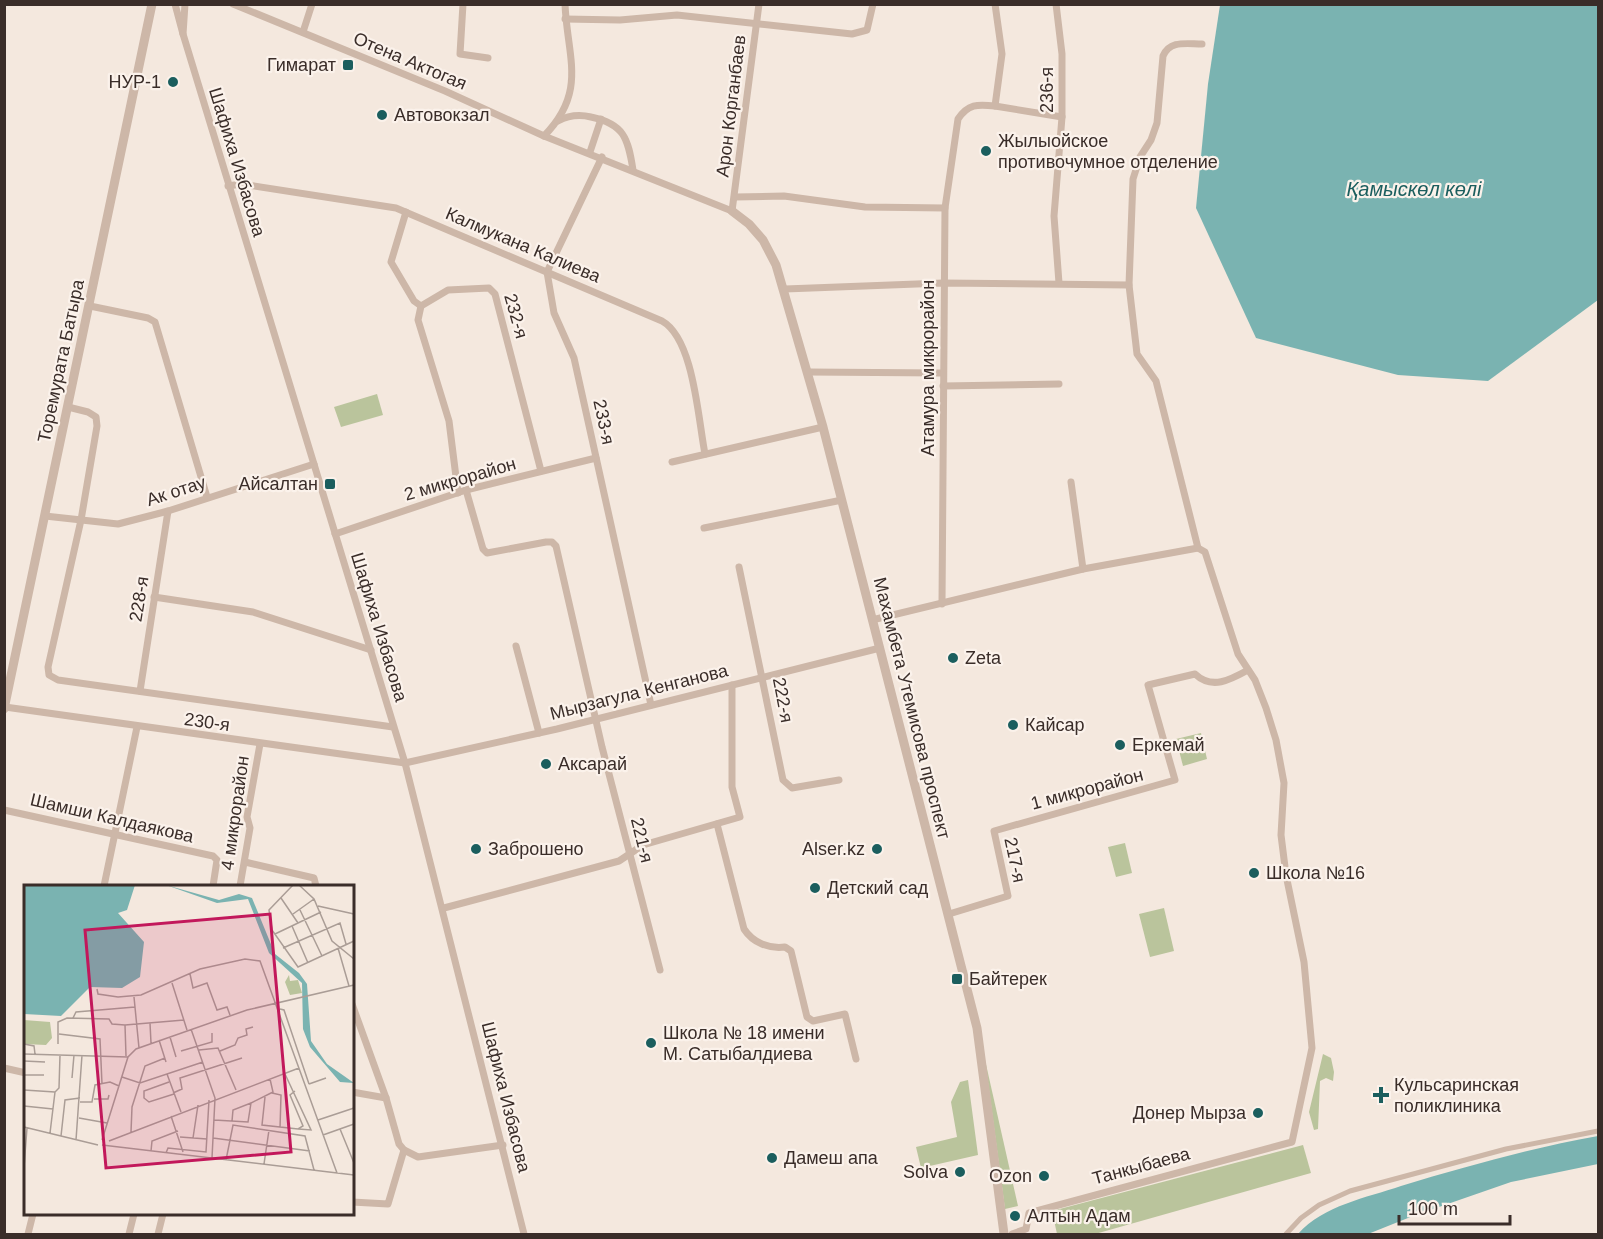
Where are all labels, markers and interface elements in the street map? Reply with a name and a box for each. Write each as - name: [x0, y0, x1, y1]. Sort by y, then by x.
- street label: Отена Актогая: [350, 28, 470, 94]
- street label: Арон Корганбаев: [712, 34, 750, 178]
- place label: Гимарат: [267, 55, 336, 75]
- marker: Гимарат: [341, 58, 355, 72]
- street label: 236-я: [1037, 67, 1057, 113]
- place label: НУР-1: [109, 72, 161, 92]
- marker: НУР-1: [166, 75, 180, 89]
- street label: Шафиха Избасова: [205, 85, 269, 240]
- place label: Автовокзал: [394, 105, 489, 125]
- marker: Автовокзал: [375, 108, 389, 122]
- place label: Жылыойское противочумное отделение: [998, 131, 1218, 172]
- marker: Жылыойское противочумное отделение: [979, 144, 993, 158]
- water label: Қамыскөл көлі: [1346, 178, 1482, 200]
- street label: Калмукана Калиева: [443, 203, 604, 287]
- street label: Торемурата Батыра: [34, 277, 88, 444]
- street label: Атамура микрорайон: [918, 280, 938, 456]
- street label: 232-я: [500, 291, 532, 341]
- street label: 233-я: [589, 398, 619, 446]
- street label: 2 микрорайон: [402, 453, 518, 505]
- street label: Ак отау: [144, 472, 208, 510]
- place label: Айсалтан: [238, 474, 318, 494]
- marker: Айсалтан: [323, 477, 337, 491]
- street label: Шафиха Избасова: [347, 550, 411, 705]
- street label: 228-я: [126, 575, 152, 623]
- street label: Махамбета Утемисова проспект: [870, 575, 954, 841]
- place label: Zeta: [965, 648, 1002, 668]
- marker: Zeta: [946, 651, 960, 665]
- street label: Мырзагула Кенганова: [548, 660, 731, 724]
- street label: 222-я: [769, 676, 797, 724]
- street label: 230-я: [183, 709, 231, 735]
- place label: Кайсар: [1025, 715, 1085, 735]
- marker: Кайсар: [1006, 718, 1020, 732]
- place label: Еркемай: [1132, 735, 1205, 755]
- marker: Еркемай: [1113, 738, 1127, 752]
- street label: 4 микрорайон: [217, 754, 253, 872]
- place label: Аксарай: [558, 754, 627, 774]
- marker: Аксарай: [539, 757, 553, 771]
- street label: 1 микрорайон: [1029, 764, 1145, 814]
- street label: Шамши Калдаякова: [28, 789, 197, 847]
- street label: 221-я: [627, 815, 657, 865]
- street label: 217-я: [1000, 836, 1030, 884]
- place label: Заброшено: [488, 839, 584, 859]
- place label: Alser.kz: [802, 839, 865, 859]
- marker: Заброшено: [469, 842, 483, 856]
- marker: Alser.kz: [870, 842, 884, 856]
- place label: Школа №16: [1266, 863, 1365, 883]
- marker: Школа №16: [1247, 866, 1261, 880]
- place label: Детский сад: [827, 878, 929, 898]
- marker: Детский сад: [808, 881, 822, 895]
- inset map: [24, 885, 354, 1215]
- place label: Байтерек: [969, 969, 1047, 989]
- marker: Байтерек: [950, 972, 964, 986]
- street label: Шафиха Избасова: [478, 1020, 535, 1175]
- place label: Школа № 18 имени М. Сатыбалдиева: [663, 1023, 824, 1064]
- marker: Школа № 18 имени М. Сатыбалдиева: [644, 1036, 658, 1050]
- place label: Кульсаринская поликлиника: [1394, 1075, 1519, 1116]
- marker: Кульсаринская поликлиника: [1372, 1086, 1390, 1104]
- place label: Донер Мырза: [1133, 1103, 1247, 1123]
- marker: Донер Мырза: [1251, 1106, 1265, 1120]
- street label: Танкыбаева: [1090, 1143, 1193, 1189]
- place label: Дамеш апа: [784, 1148, 879, 1168]
- marker: Дамеш апа: [765, 1151, 779, 1165]
- place label: Solva: [903, 1162, 949, 1182]
- marker: Solva: [953, 1165, 967, 1179]
- place label: Ozon: [989, 1166, 1032, 1186]
- marker: Ozon: [1037, 1169, 1051, 1183]
- scale bar: [1399, 1188, 1510, 1226]
- text: 100 m: [1408, 1199, 1458, 1219]
- place label: Алтын Адам: [1027, 1206, 1131, 1226]
- marker: Алтын Адам: [1008, 1209, 1022, 1223]

